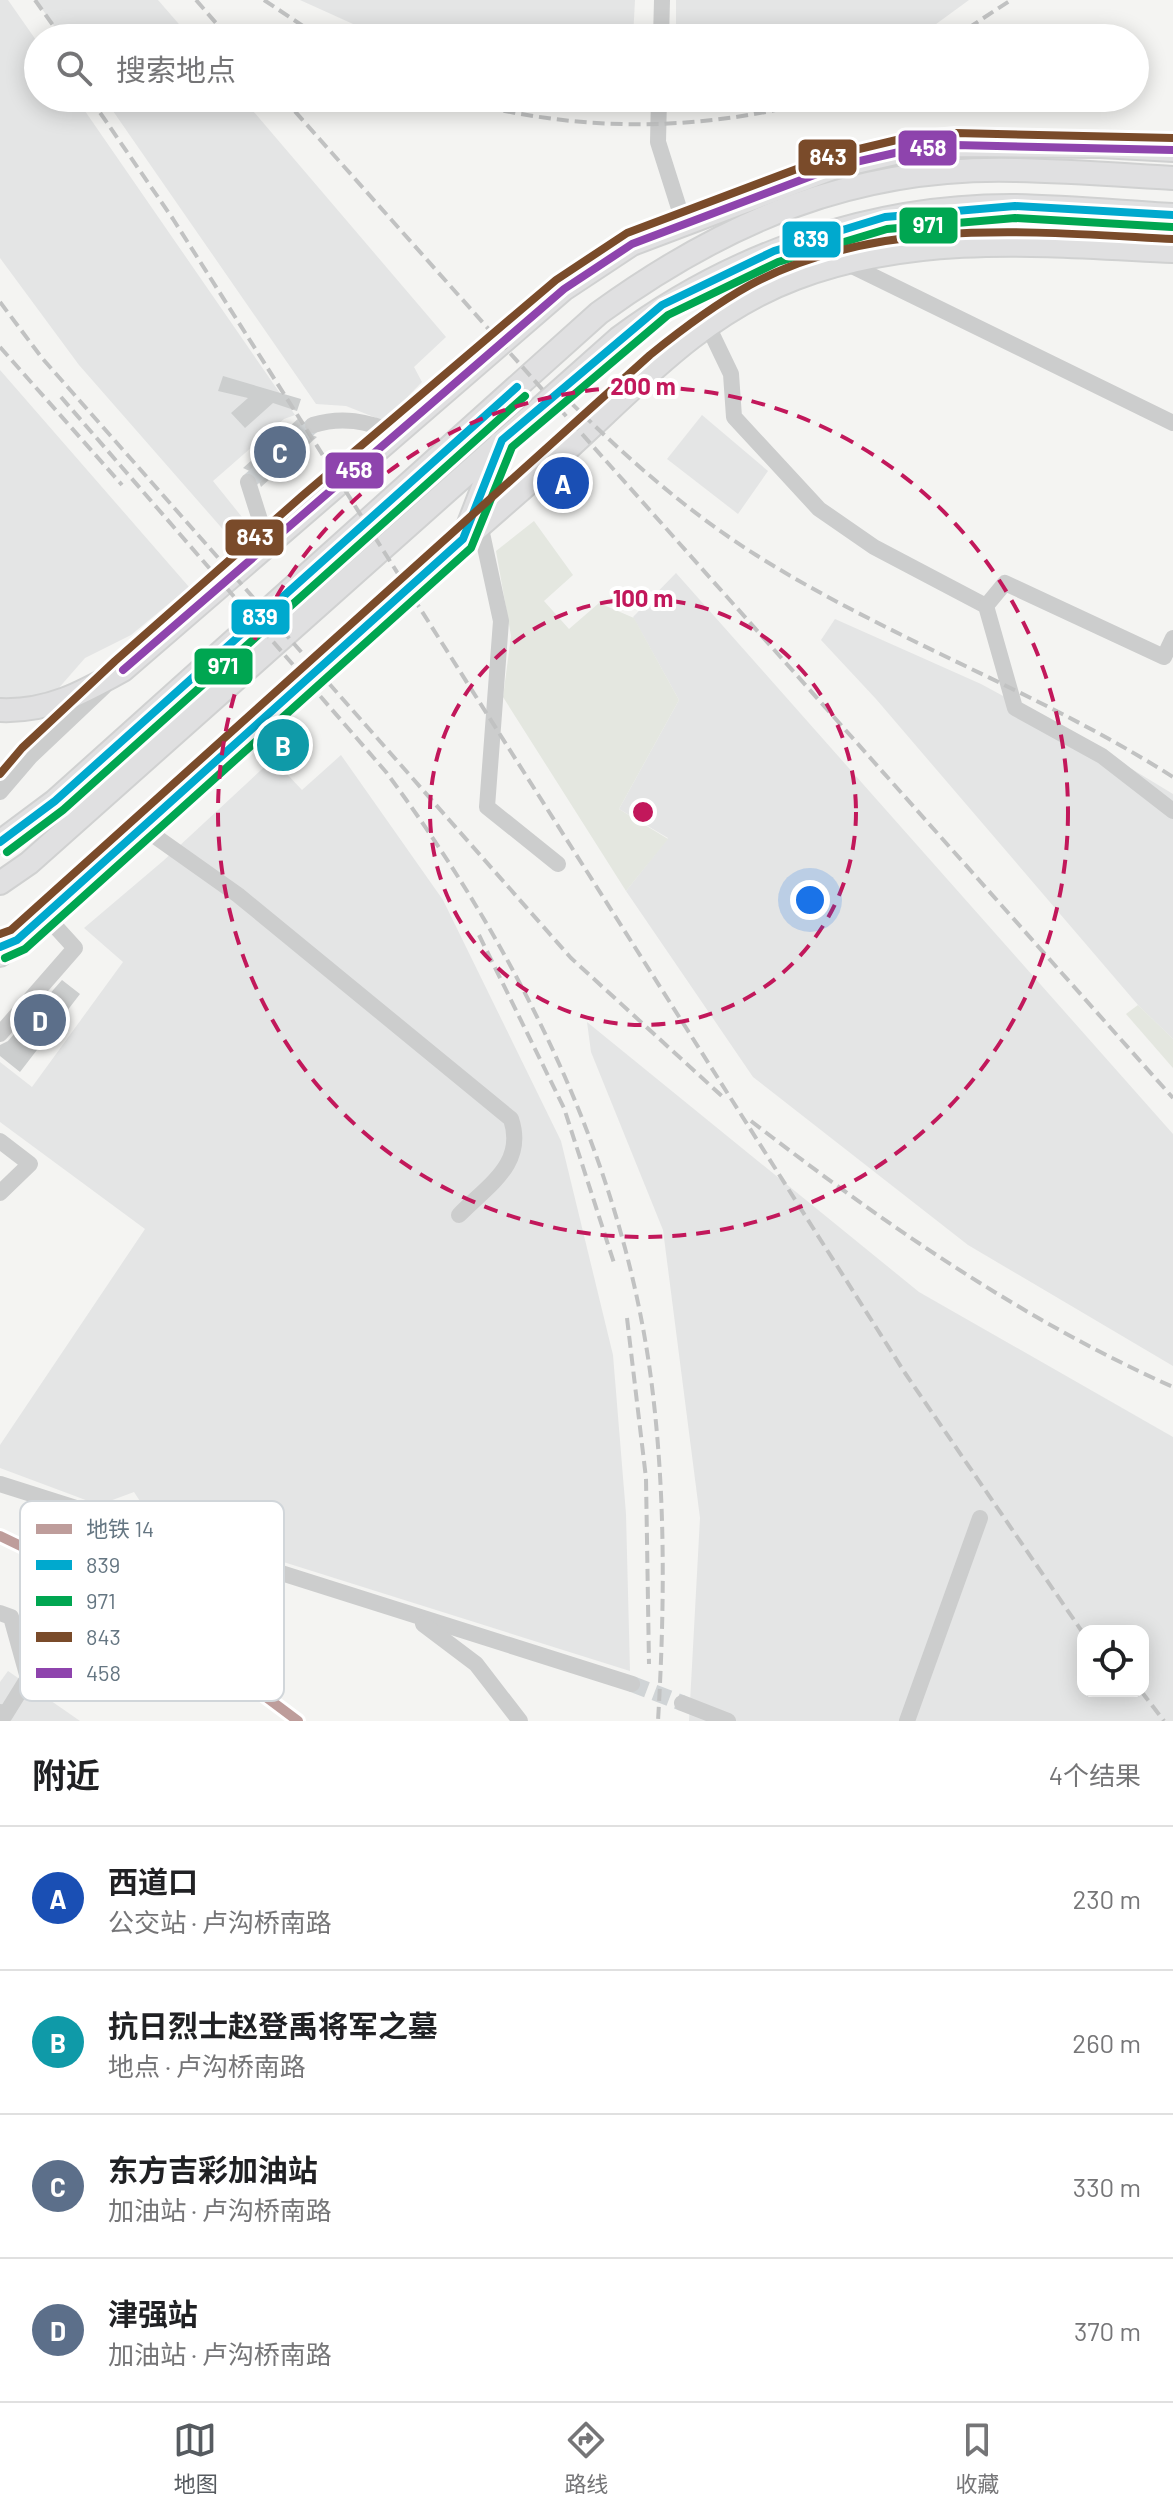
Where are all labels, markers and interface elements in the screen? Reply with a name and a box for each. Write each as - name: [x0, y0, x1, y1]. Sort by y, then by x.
- search box: [24, 24, 1149, 112]
- icon: search: [52, 46, 96, 90]
- text: 搜索地点: [116, 51, 236, 87]
- line badge: 458: [897, 129, 958, 167]
- text: 458: [909, 134, 947, 160]
- line badge: 843: [797, 138, 858, 177]
- text: 843: [809, 143, 847, 169]
- line badge: 971: [898, 206, 959, 245]
- text: 971: [913, 211, 943, 237]
- line badge: 839: [781, 220, 842, 259]
- text: 839: [793, 225, 829, 251]
- text: 200 m: [610, 371, 676, 400]
- pin: C: [254, 422, 306, 482]
- line badge: 458: [324, 451, 385, 490]
- pin: A: [537, 453, 589, 513]
- text: 458: [335, 456, 373, 482]
- line badge: 843: [224, 518, 285, 557]
- text: 843: [236, 523, 274, 549]
- text: 100 m: [613, 583, 673, 612]
- line badge: 839: [230, 598, 291, 636]
- text: 839: [242, 603, 278, 629]
- line badge: 971: [193, 647, 254, 686]
- text: 971: [208, 652, 238, 678]
- pin: B: [257, 715, 309, 775]
- centre of rings: [629, 798, 657, 826]
- your location: [790, 880, 830, 920]
- pin: D: [14, 990, 66, 1050]
- legend: [20, 1501, 284, 1701]
- text: 地铁 14: [86, 1515, 154, 1541]
- text: 839: [86, 1551, 120, 1577]
- text: 971: [86, 1587, 116, 1613]
- text: 843: [86, 1623, 121, 1649]
- map controls: [1077, 1625, 1149, 1697]
- button: locate: [1077, 1625, 1149, 1697]
- text: 458: [86, 1659, 121, 1685]
- text: 附近: [32, 1754, 100, 1795]
- text: 4个结果: [1049, 1759, 1141, 1790]
- text: 西道口: [108, 1863, 198, 1899]
- text: A: [49, 1883, 67, 1914]
- text: 230 m: [1072, 1883, 1141, 1914]
- text: 公交站 · 卢沟桥南路: [108, 1906, 332, 1937]
- text: 抗日烈士赵登禹将军之墓: [108, 2007, 438, 2043]
- text: B: [50, 2027, 66, 2058]
- text: 260 m: [1072, 2027, 1141, 2058]
- text: 地点 · 卢沟桥南路: [108, 2050, 306, 2081]
- text: 东方吉彩加油站: [108, 2151, 318, 2187]
- text: C: [50, 2171, 66, 2202]
- text: 330 m: [1073, 2171, 1141, 2202]
- text: 加油站 · 卢沟桥南路: [108, 2194, 332, 2225]
- text: 津强站: [108, 2295, 198, 2331]
- text: D: [50, 2315, 66, 2346]
- text: 370 m: [1074, 2315, 1141, 2346]
- text: 加油站 · 卢沟桥南路: [108, 2338, 332, 2369]
- tab: 地图: [173, 2418, 218, 2498]
- tab: 路线: [564, 2418, 609, 2498]
- tab: 收藏: [955, 2418, 1000, 2498]

